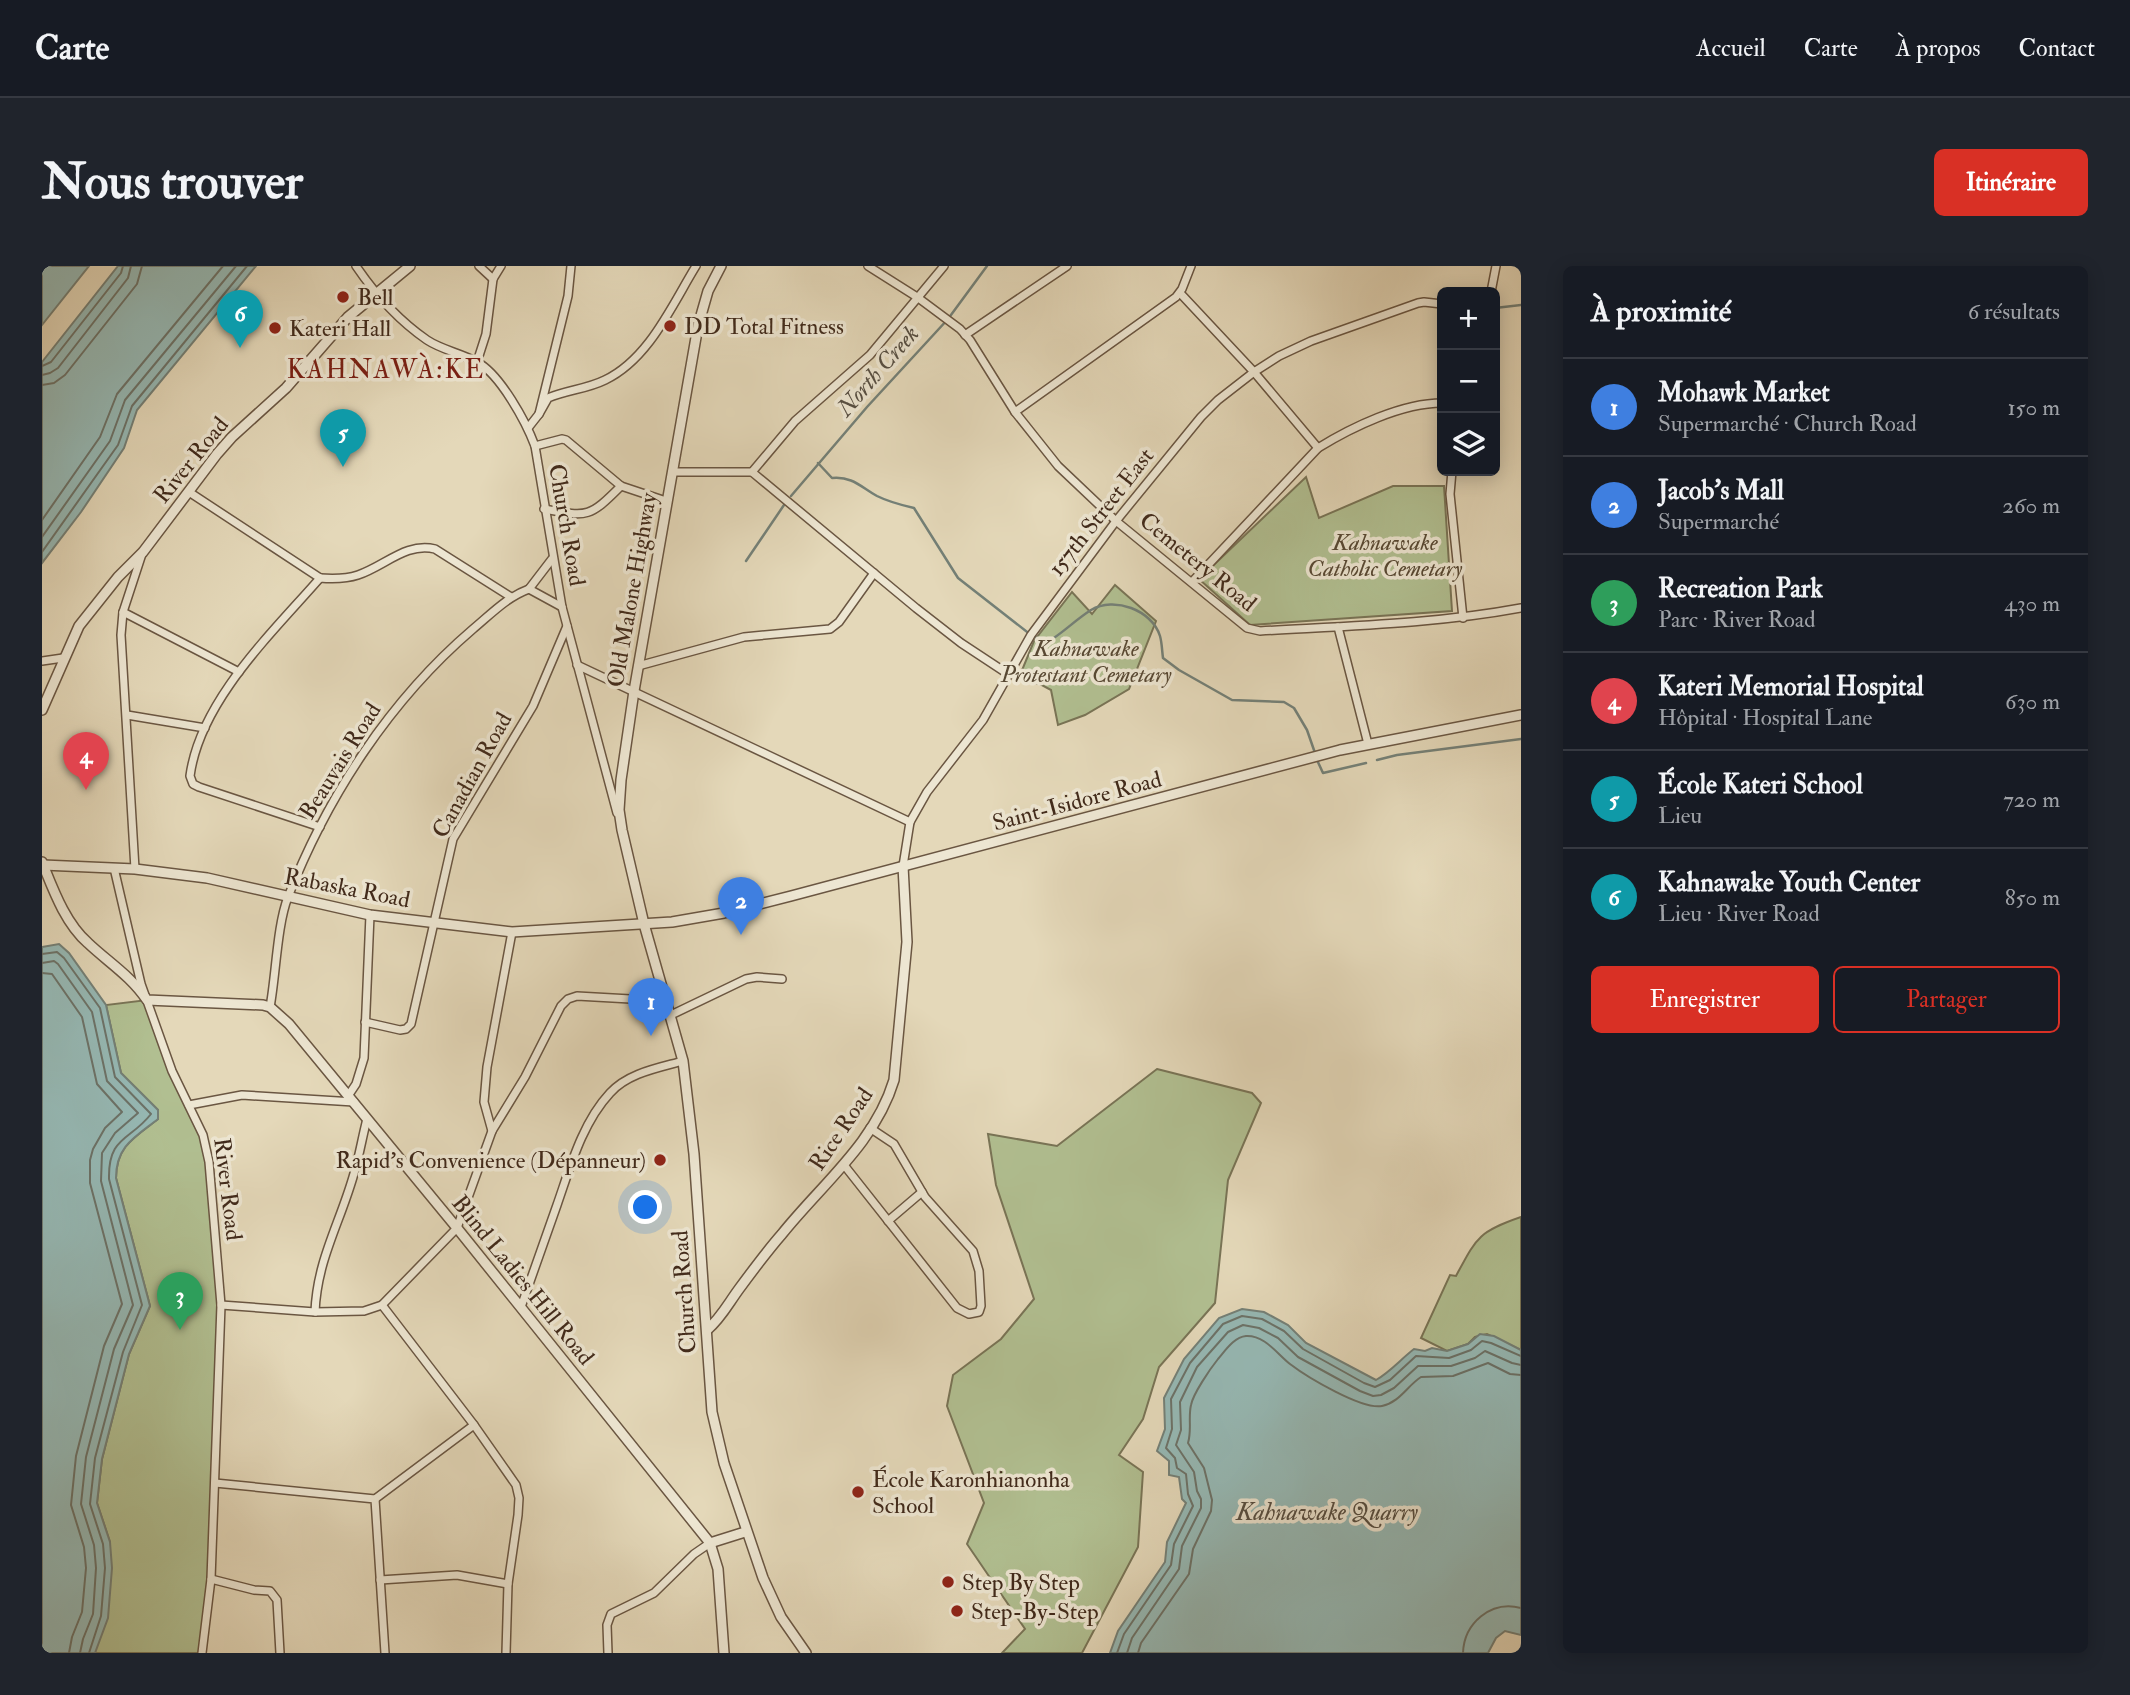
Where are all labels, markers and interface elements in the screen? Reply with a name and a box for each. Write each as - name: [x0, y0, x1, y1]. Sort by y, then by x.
- text: Carte: [35, 28, 109, 69]
- text: Accueil: [1696, 33, 1766, 64]
- text: Carte: [1804, 33, 1858, 64]
- text: À propos: [1896, 33, 1981, 64]
- text: Contact: [2019, 33, 2095, 64]
- button: Itinéraire: [1934, 149, 2088, 216]
- text: Nous trouver: [42, 152, 303, 213]
- place label: Bell: [357, 283, 394, 312]
- map controls: [1437, 287, 1500, 476]
- button: +: [1437, 287, 1500, 350]
- marker: Bell: [335, 289, 351, 305]
- pin: 6: [217, 290, 263, 348]
- text: À proximité: [1591, 293, 1731, 330]
- text: 6 résultats: [1968, 297, 2060, 326]
- place label: DD Total Fitness: [684, 312, 844, 341]
- place label: Kateri Hall: [289, 314, 391, 343]
- marker: DD Total Fitness: [662, 318, 678, 334]
- water label: North Creek: [829, 319, 926, 424]
- marker: Kateri Hall: [267, 320, 283, 336]
- button: −: [1437, 350, 1500, 413]
- district label: KAHNAWÀ:KE: [287, 352, 485, 386]
- text: Mohawk Market: [1658, 377, 1830, 409]
- text: 1: [1610, 393, 1618, 422]
- text: 150 m: [2007, 393, 2060, 422]
- pin: 5: [320, 409, 366, 467]
- text: Supermarché · Church Road: [1658, 409, 1917, 438]
- street label: River Road: [147, 411, 235, 509]
- button: layers: [1437, 413, 1500, 476]
- street label: 157th Street East: [1042, 442, 1160, 582]
- street label: Church Road: [542, 462, 592, 588]
- text: Jacob's Mall: [1658, 475, 1784, 507]
- street label: Old Malone Highway: [601, 490, 664, 689]
- text: 2: [1608, 491, 1620, 520]
- text: 260 m: [2002, 491, 2060, 520]
- street label: Cemetery Road: [1133, 506, 1263, 618]
- text: Supermarché: [1658, 507, 1779, 536]
- park label: Kahnawake Catholic Cemetary: [1308, 528, 1463, 583]
- text: Recreation Park: [1658, 573, 1823, 605]
- text: 3: [1610, 589, 1618, 618]
- text: 430 m: [2004, 589, 2060, 618]
- text: Parc · River Road: [1658, 605, 1816, 634]
- park label: Kahnawake Protestant Cemetary: [999, 634, 1172, 689]
- text: Kateri Memorial Hospital: [1658, 671, 1924, 703]
- text: 4: [1608, 687, 1620, 716]
- text: 630 m: [2005, 687, 2060, 716]
- street label: Beauvais Road: [293, 697, 387, 825]
- text: Hôpital · Hospital Lane: [1658, 703, 1872, 732]
- street label: Canadian Road: [426, 707, 518, 843]
- pin: 4: [63, 732, 109, 790]
- street label: Saint-Isidore Road: [989, 764, 1165, 838]
- text: École Kateri School: [1658, 769, 1863, 801]
- text: 5: [1609, 785, 1619, 814]
- text: 720 m: [2003, 785, 2060, 814]
- text: Lieu: [1658, 801, 1702, 830]
- street label: Rabaska Road: [282, 862, 412, 914]
- text: Kahnawake Youth Center: [1658, 867, 1920, 899]
- pin: 2: [718, 877, 764, 935]
- text: 6: [1608, 883, 1620, 912]
- text: 850 m: [2005, 883, 2060, 912]
- text: Lieu · River Road: [1658, 899, 1820, 928]
- button: Enregistrer: [1591, 966, 1819, 1033]
- button: Partager: [1833, 966, 2060, 1033]
- pin: 1: [628, 978, 674, 1036]
- street label: Rice Road: [803, 1082, 879, 1176]
- street label: River Road: [207, 1136, 249, 1242]
- place label: Rapid's Convenience (Dépanneur): [335, 1146, 646, 1176]
- marker: Rapid's Convenience (Dépanneur): [652, 1152, 668, 1168]
- street label: Blind Ladies Hill Road: [446, 1189, 600, 1371]
- your location: [628, 1190, 662, 1224]
- street label: Church Road: [665, 1229, 703, 1355]
- pin: 3: [157, 1272, 203, 1330]
- place label: École Karonhianonha School: [872, 1465, 1070, 1520]
- marker: École Karonhianonha School: [850, 1484, 866, 1500]
- water label: Kahnawake Quarry: [1235, 1497, 1419, 1528]
- place label: Step By Step: [962, 1568, 1080, 1598]
- marker: Step By Step: [940, 1574, 956, 1590]
- place label: Step-By-Step: [971, 1597, 1099, 1627]
- marker: Step-By-Step: [949, 1603, 965, 1619]

